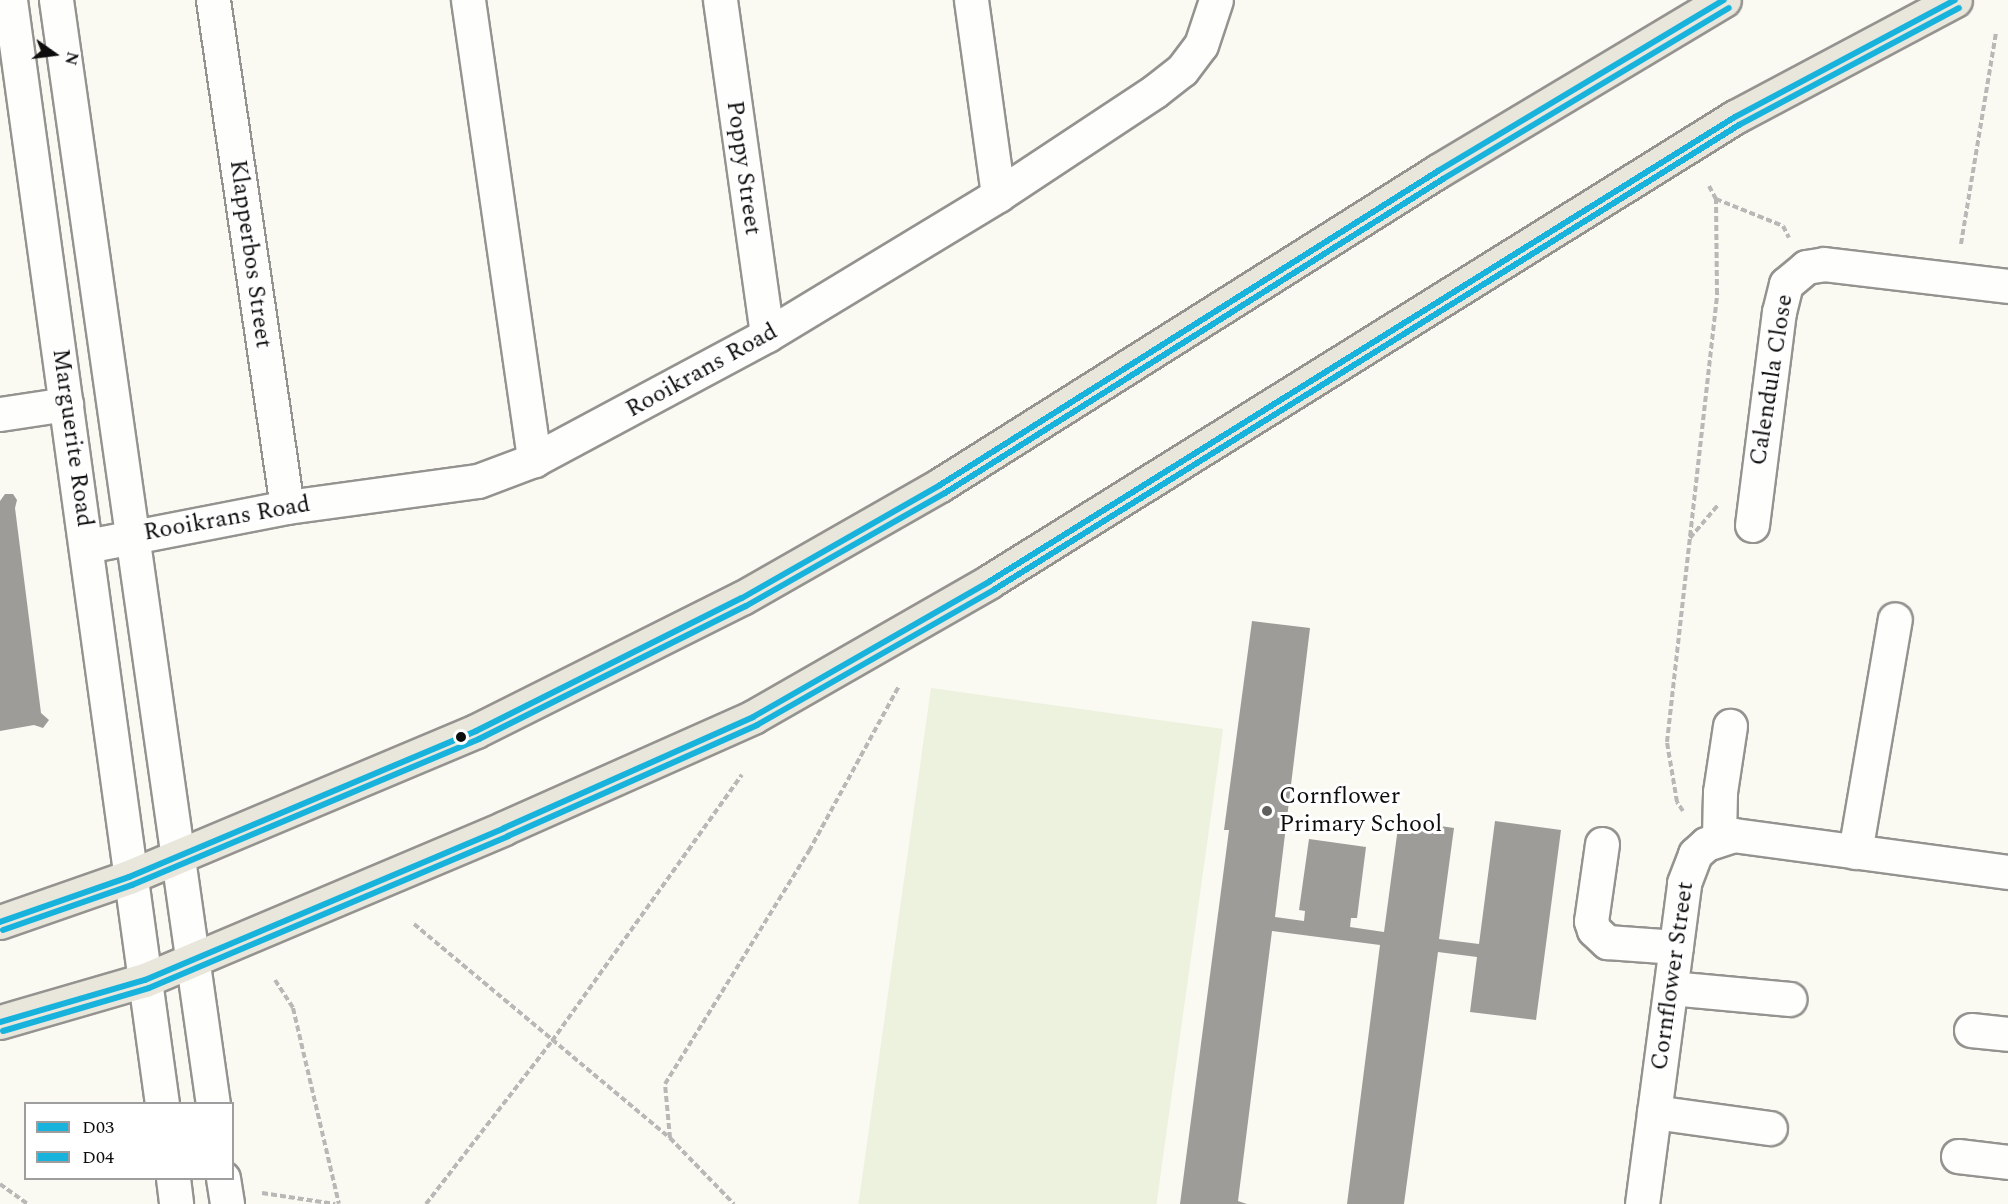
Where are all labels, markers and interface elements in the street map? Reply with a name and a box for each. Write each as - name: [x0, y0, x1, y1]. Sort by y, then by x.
- north arrow: [24, 24, 84, 84]
- text: N: [58, 49, 85, 68]
- street label: Poppy Street: [719, 99, 767, 237]
- street label: Klapperbos Street: [223, 158, 277, 350]
- street label: Calendula Close: [1744, 292, 1800, 468]
- street label: Rooikrans Road: [621, 318, 783, 424]
- street label: Marguerite Road: [45, 347, 99, 529]
- street label: Rooikrans Road: [141, 490, 313, 548]
- unlabelled marker: [455, 731, 467, 743]
- place label: Cornflower Primary School: [1279, 783, 1442, 839]
- marker: Cornflower Primary School: [1260, 804, 1274, 818]
- street label: Cornflower Street: [1646, 880, 1700, 1072]
- legend: [24, 1102, 234, 1180]
- text: D03: [82, 1114, 114, 1141]
- text: D04: [82, 1144, 114, 1171]

